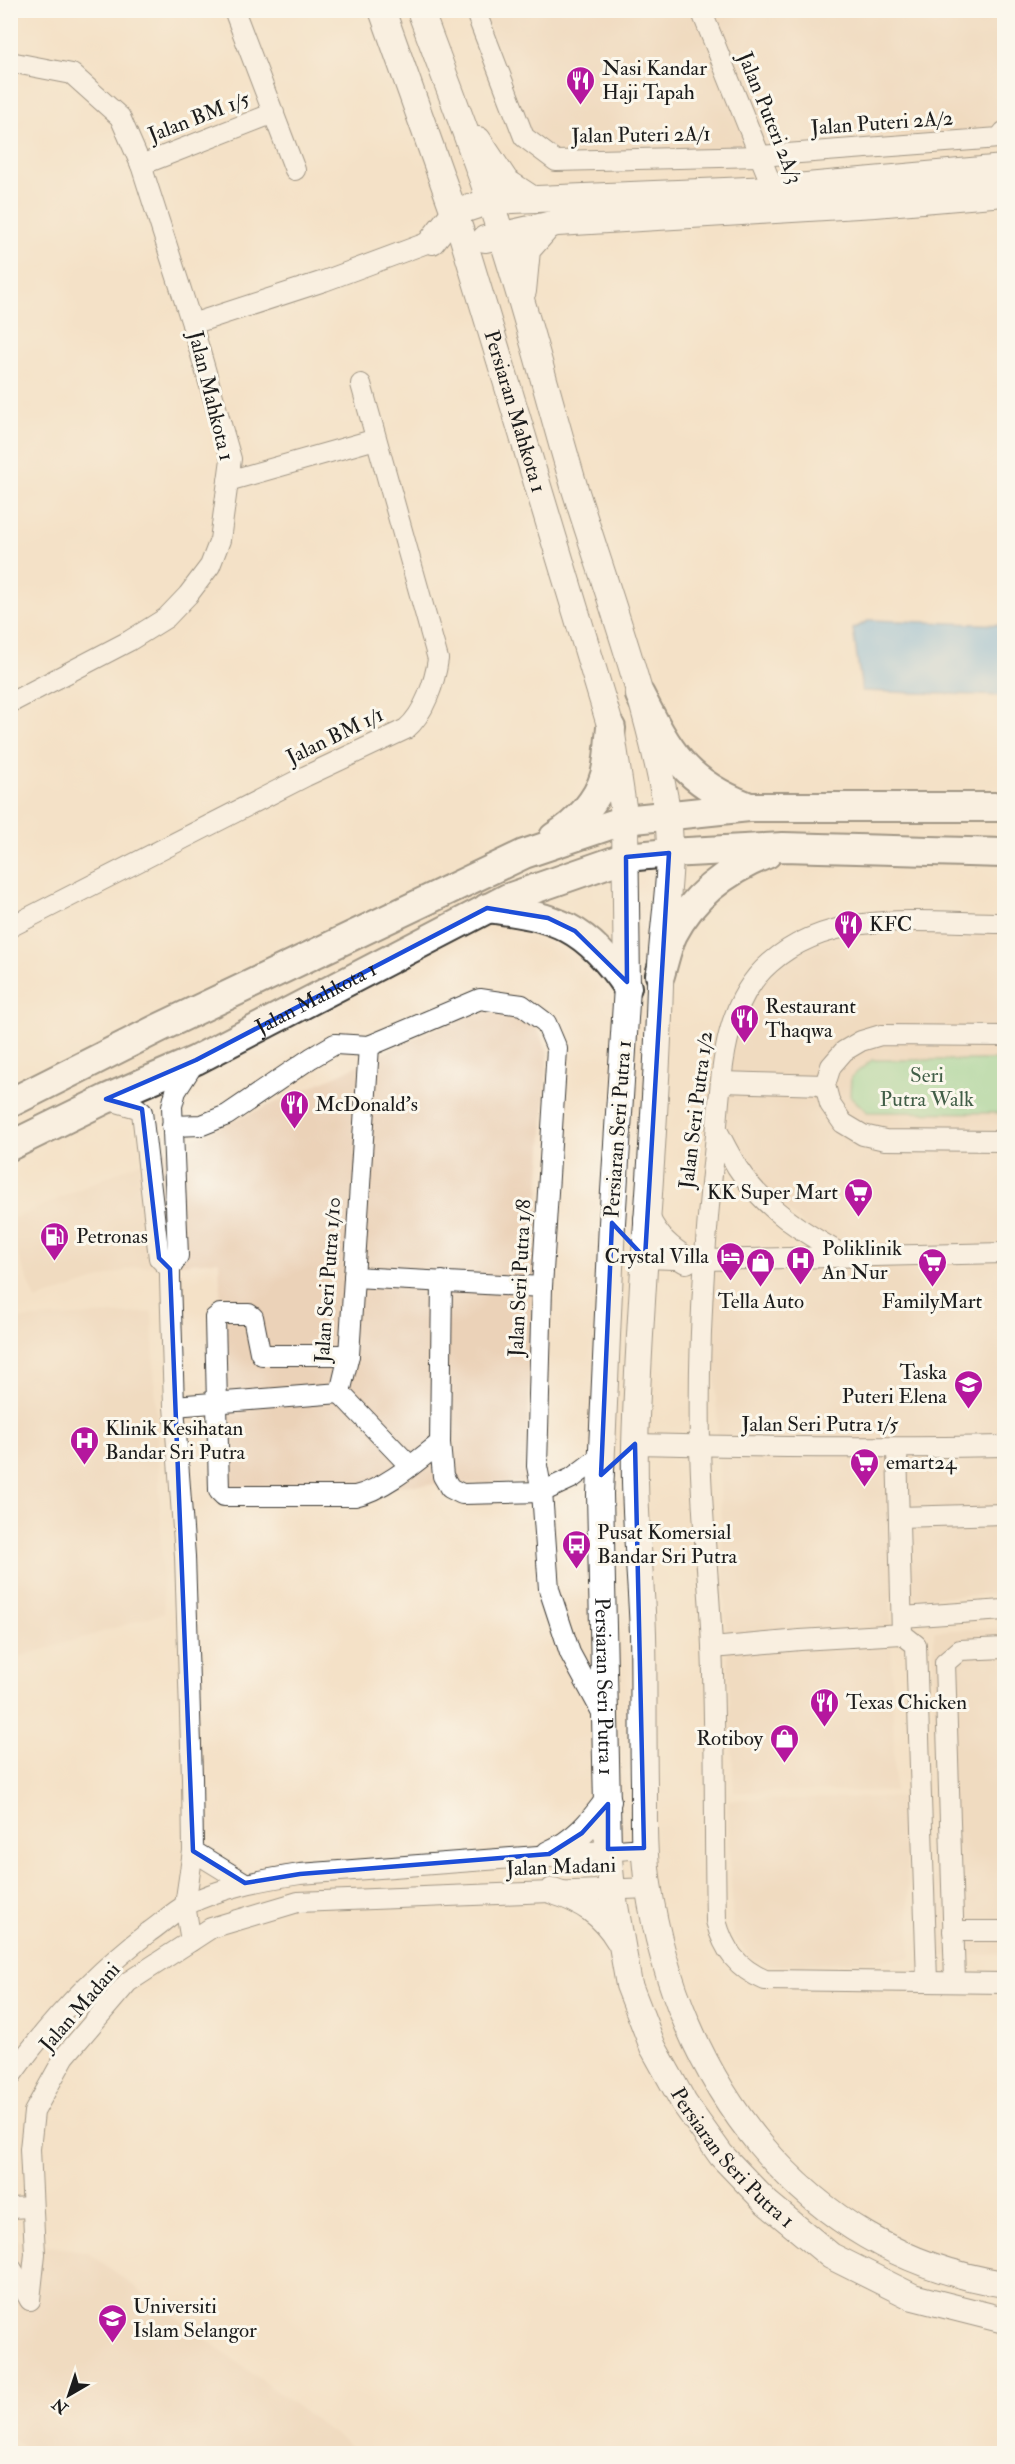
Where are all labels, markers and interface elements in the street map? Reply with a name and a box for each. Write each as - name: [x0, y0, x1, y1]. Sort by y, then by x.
- street label: Jalan Puteri 2A/3: [731, 47, 809, 188]
- place label: Nasi Kandar Haji Tapah: [602, 55, 707, 106]
- restaurant icon: Nasi Kandar Haji Tapah: [565, 64, 597, 106]
- street label: Jalan BM 1/5: [143, 85, 254, 149]
- street label: Jalan Puteri 2A/2: [809, 105, 954, 142]
- street label: Jalan Puteri 2A/1: [570, 120, 711, 150]
- street label: Jalan Mahkota 1: [182, 327, 240, 464]
- street label: Persiaran Mahkota 1: [478, 327, 553, 496]
- street label: Jalan BM 1/1: [281, 701, 388, 772]
- restaurant icon: KFC: [832, 908, 864, 950]
- place label: KFC: [869, 911, 912, 938]
- street label: Jalan Mahkota 1: [250, 955, 381, 1041]
- place label: Restaurant Thaqwa: [765, 993, 856, 1044]
- restaurant icon: Restaurant Thaqwa: [728, 1002, 760, 1044]
- street label: Jalan Seri Putra 1/2: [673, 1030, 719, 1191]
- street label: Persiaran Seri Putra 1: [598, 1039, 638, 1219]
- park label: Seri Putra Walk: [880, 1062, 974, 1113]
- restaurant icon: McDonald's: [278, 1088, 310, 1130]
- place label: McDonald's: [315, 1091, 418, 1118]
- supermarket icon: KK Super Mart: [843, 1176, 875, 1218]
- place label: KK Super Mart: [707, 1179, 838, 1206]
- street label: Jalan Seri Putra 1/10: [309, 1196, 347, 1365]
- street label: Jalan Seri Putra 1/8: [502, 1198, 538, 1359]
- fuel station icon: Petronas: [39, 1220, 71, 1262]
- place label: Petronas: [76, 1223, 148, 1250]
- place label: Poliklinik An Nur: [821, 1235, 902, 1286]
- hotel icon: Crystal Villa: [714, 1240, 746, 1282]
- place label: Crystal Villa: [605, 1243, 709, 1270]
- hospital icon: Poliklinik An Nur: [785, 1244, 817, 1286]
- shop icon: Tella Auto: [745, 1246, 777, 1288]
- supermarket icon: FamilyMart: [916, 1246, 948, 1288]
- place label: Tella Auto: [718, 1288, 804, 1315]
- place label: FamilyMart: [882, 1288, 983, 1315]
- place label: Taska Puteri Elena: [842, 1359, 947, 1410]
- school or university icon: Taska Puteri Elena: [952, 1368, 984, 1410]
- street label: Jalan Seri Putra 1/5: [740, 1411, 899, 1438]
- place label: Klinik Kesihatan Bandar Sri Putra: [105, 1415, 246, 1466]
- hospital icon: Klinik Kesihatan Bandar Sri Putra: [68, 1424, 100, 1466]
- supermarket icon: emart24: [849, 1446, 881, 1488]
- place label: emart24: [886, 1449, 958, 1476]
- place label: Pusat Komersial Bandar Sri Putra: [597, 1519, 738, 1570]
- bus stop icon: Pusat Komersial Bandar Sri Putra: [560, 1528, 592, 1570]
- street label: Persiaran Seri Putra 1: [589, 1597, 620, 1776]
- restaurant icon: Texas Chicken: [809, 1686, 841, 1728]
- place label: Texas Chicken: [846, 1689, 967, 1716]
- shop icon: Rotiboy: [768, 1722, 800, 1764]
- place label: Rotiboy: [696, 1725, 764, 1752]
- street label: Jalan Madani: [504, 1852, 617, 1882]
- street label: Jalan Madani: [33, 1956, 127, 2058]
- street label: Persiaran Seri Putra 1: [664, 2082, 800, 2234]
- place label: Universiti Islam Selangor: [133, 2293, 257, 2344]
- school or university icon: Universiti Islam Selangor: [96, 2302, 128, 2344]
- north arrow: [39, 2365, 99, 2425]
- text: N: [48, 2393, 73, 2419]

